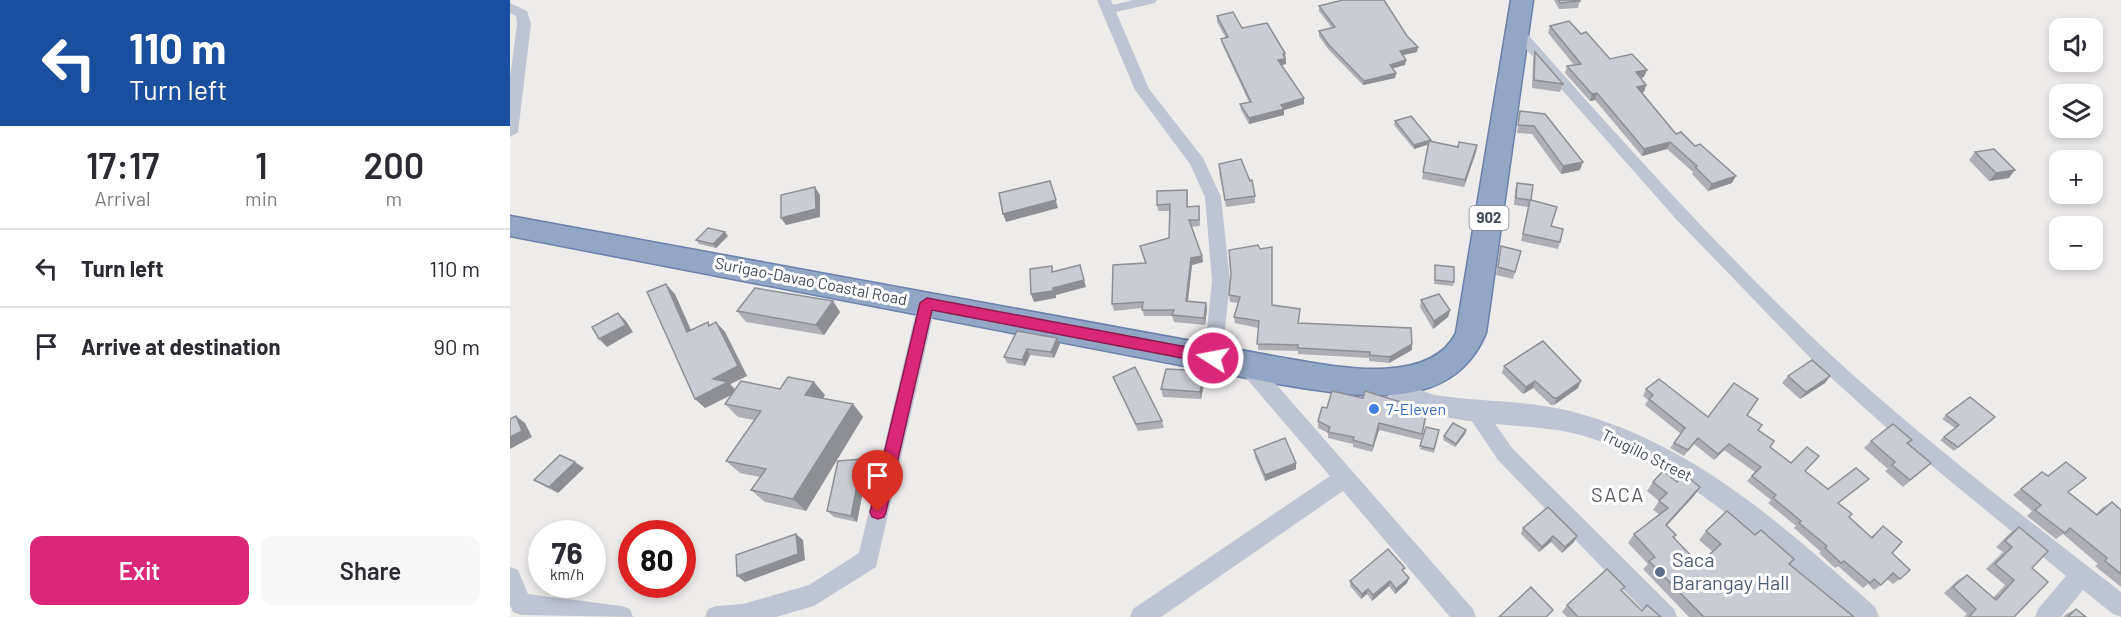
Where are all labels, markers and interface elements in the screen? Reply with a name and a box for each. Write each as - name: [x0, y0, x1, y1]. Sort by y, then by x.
- map controls: [2049, 18, 2103, 270]
- button: sound: [2049, 18, 2103, 72]
- text: 110 m: [129, 22, 226, 72]
- icon: left: [30, 24, 108, 102]
- text: Turn left: [129, 73, 227, 105]
- button: layers: [2049, 84, 2103, 138]
- text: 17:17: [86, 143, 159, 186]
- text: 1: [255, 143, 268, 186]
- text: 200: [363, 143, 424, 186]
- button: +: [2049, 150, 2103, 204]
- text: Arrival: [95, 186, 151, 210]
- text: min: [245, 186, 278, 210]
- text: m: [385, 186, 402, 210]
- road number: 902: [1470, 206, 1508, 230]
- button: −: [2049, 216, 2103, 270]
- icon: left: [30, 252, 63, 285]
- street label: Surigao-Davao Coastal Road: [713, 253, 909, 308]
- text: Turn left: [81, 255, 164, 281]
- text: 110 m: [430, 255, 480, 281]
- position arrow: [1181, 326, 1245, 390]
- icon: arrive: [30, 330, 63, 363]
- text: Arrive at destination: [81, 333, 280, 359]
- text: 90 m: [434, 333, 480, 359]
- place label: 7-Eleven: [1386, 399, 1446, 418]
- marker: 7-Eleven: [1367, 402, 1381, 416]
- street label: Trugillo Street: [1599, 424, 1696, 485]
- pin: [852, 450, 903, 512]
- icon: arrive: [861, 459, 894, 492]
- district label: SACA: [1591, 482, 1645, 506]
- speed limit sign: 80: [618, 520, 696, 598]
- text: 76: [552, 534, 583, 570]
- button: Exit: [30, 536, 249, 605]
- button: Share: [261, 536, 480, 605]
- place label: Saca Barangay Hall: [1672, 547, 1789, 594]
- text: km/h: [550, 565, 584, 583]
- marker: Saca Barangay Hall: [1653, 565, 1667, 579]

